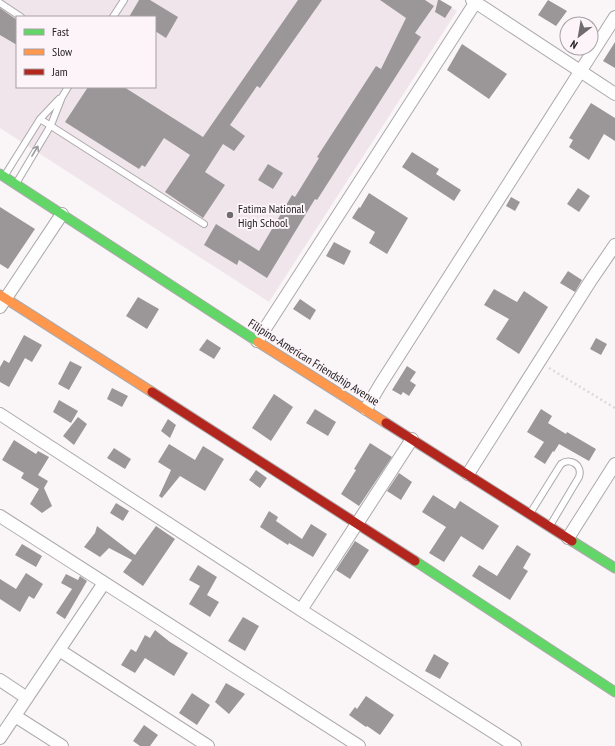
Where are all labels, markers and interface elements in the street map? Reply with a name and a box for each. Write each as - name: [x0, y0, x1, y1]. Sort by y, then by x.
- legend: [16, 16, 156, 88]
- north arrow: [559, 16, 599, 56]
- text: Fast: [52, 24, 70, 39]
- text: N: [568, 37, 580, 52]
- text: Slow: [52, 44, 73, 59]
- text: Jam: [51, 64, 68, 79]
- one-way arrow: [32, 145, 40, 157]
- place label: Fatima National High School: [238, 201, 304, 230]
- marker: Fatima National High School: [225, 210, 235, 220]
- street label: Filipino-American Friendship Avenue: [246, 315, 382, 409]

